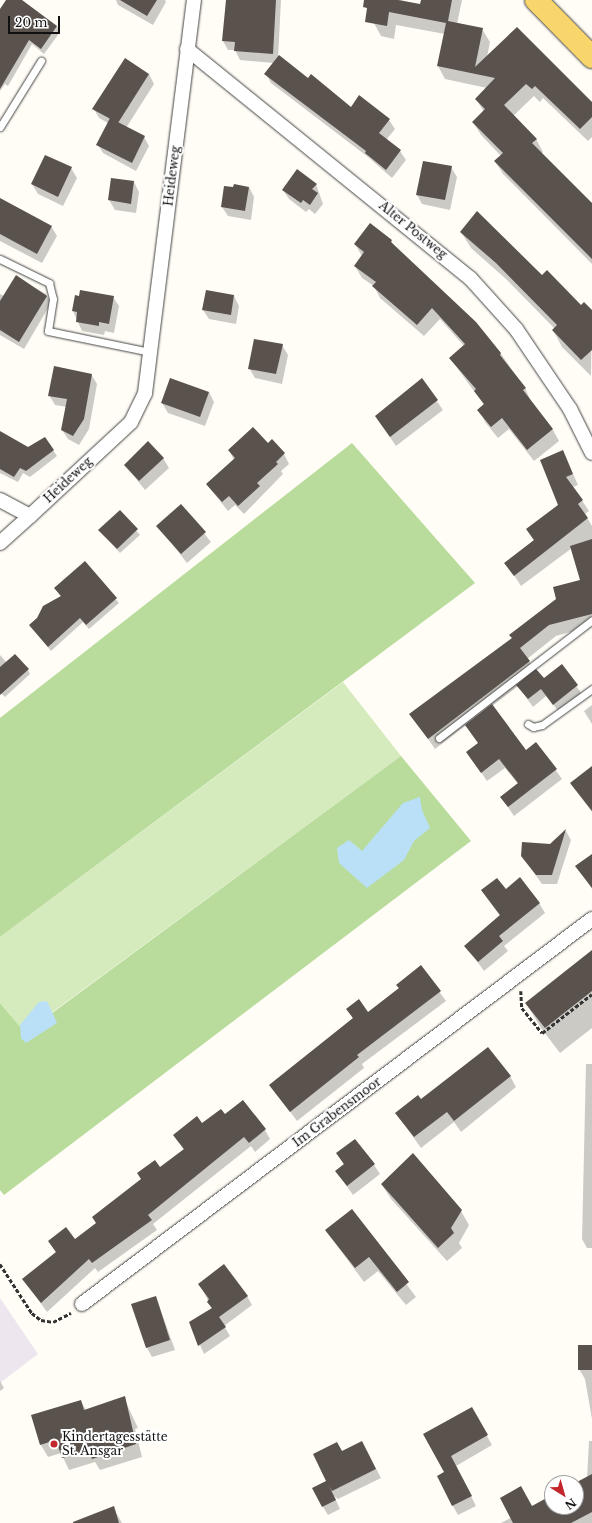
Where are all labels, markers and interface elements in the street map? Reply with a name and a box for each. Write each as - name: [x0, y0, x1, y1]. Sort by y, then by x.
- scale bar: [10, 8, 62, 34]
- text: 20 m: [15, 15, 47, 30]
- street label: Heideweg: [161, 145, 183, 207]
- street label: Alter Postweg: [376, 198, 450, 262]
- street label: Heideweg: [41, 454, 95, 506]
- street label: Im Grabensmoor: [290, 1074, 384, 1150]
- place label: Kindertagesstätte St. Ansgar: [62, 1430, 168, 1458]
- marker: Kindertagesstätte St. Ansgar: [49, 1439, 59, 1449]
- north arrow: [544, 1475, 584, 1515]
- text: N: [562, 1495, 579, 1512]

